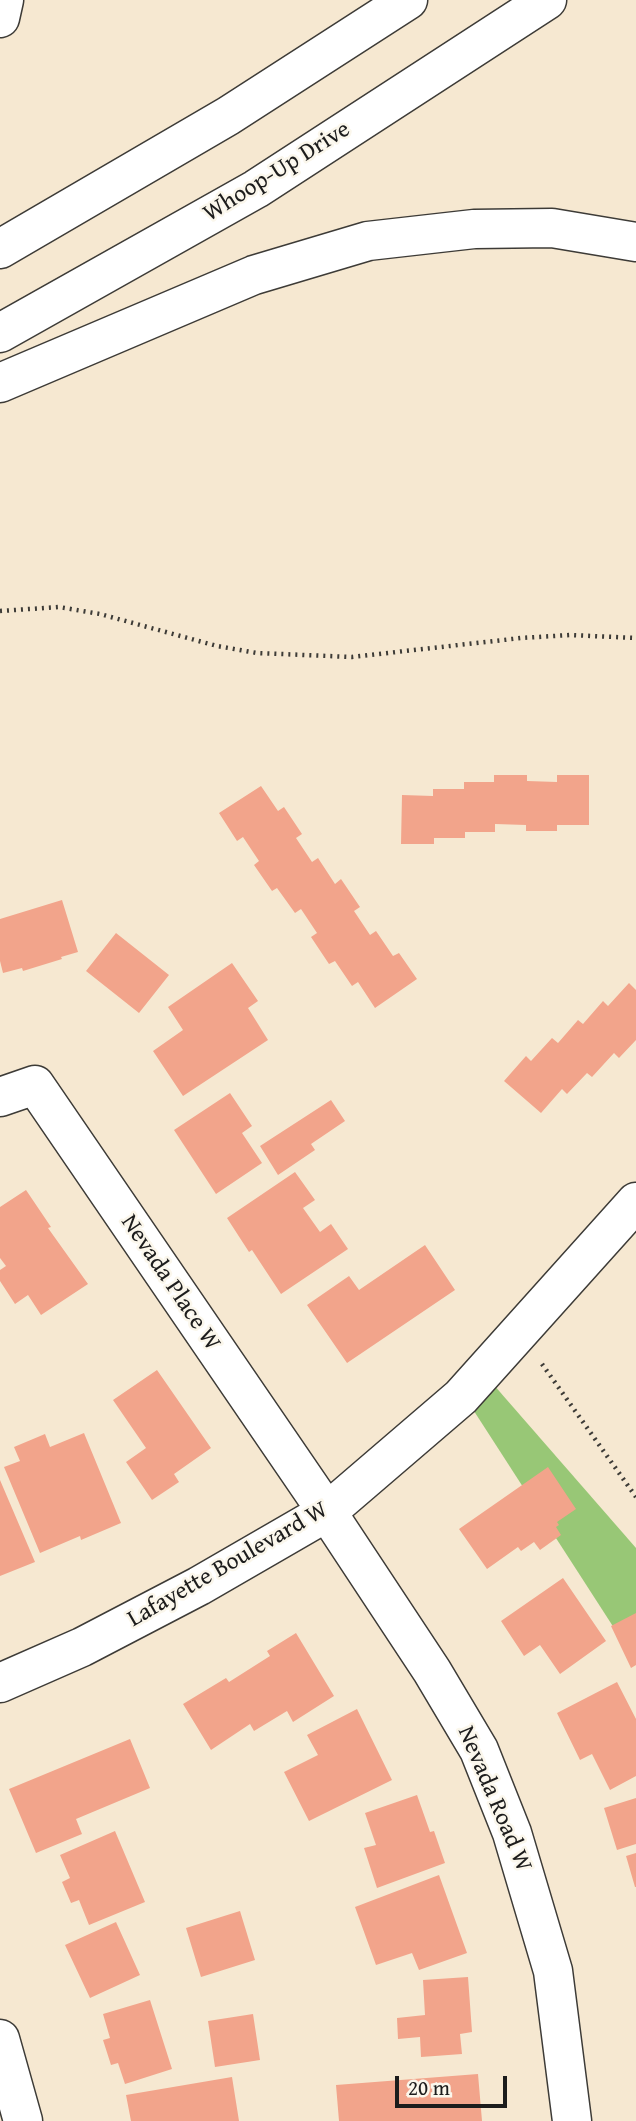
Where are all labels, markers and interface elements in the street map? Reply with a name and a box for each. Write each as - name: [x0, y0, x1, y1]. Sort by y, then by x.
- street label: Whoop-Up Drive: [198, 115, 356, 229]
- street label: Nevada Place W: [114, 1210, 226, 1356]
- street label: Lafayette Boulevard W: [123, 1496, 333, 1634]
- street label: Nevada Road W: [450, 1722, 538, 1876]
- scale bar: [398, 2062, 510, 2106]
- text: 20 m: [408, 2072, 450, 2103]

